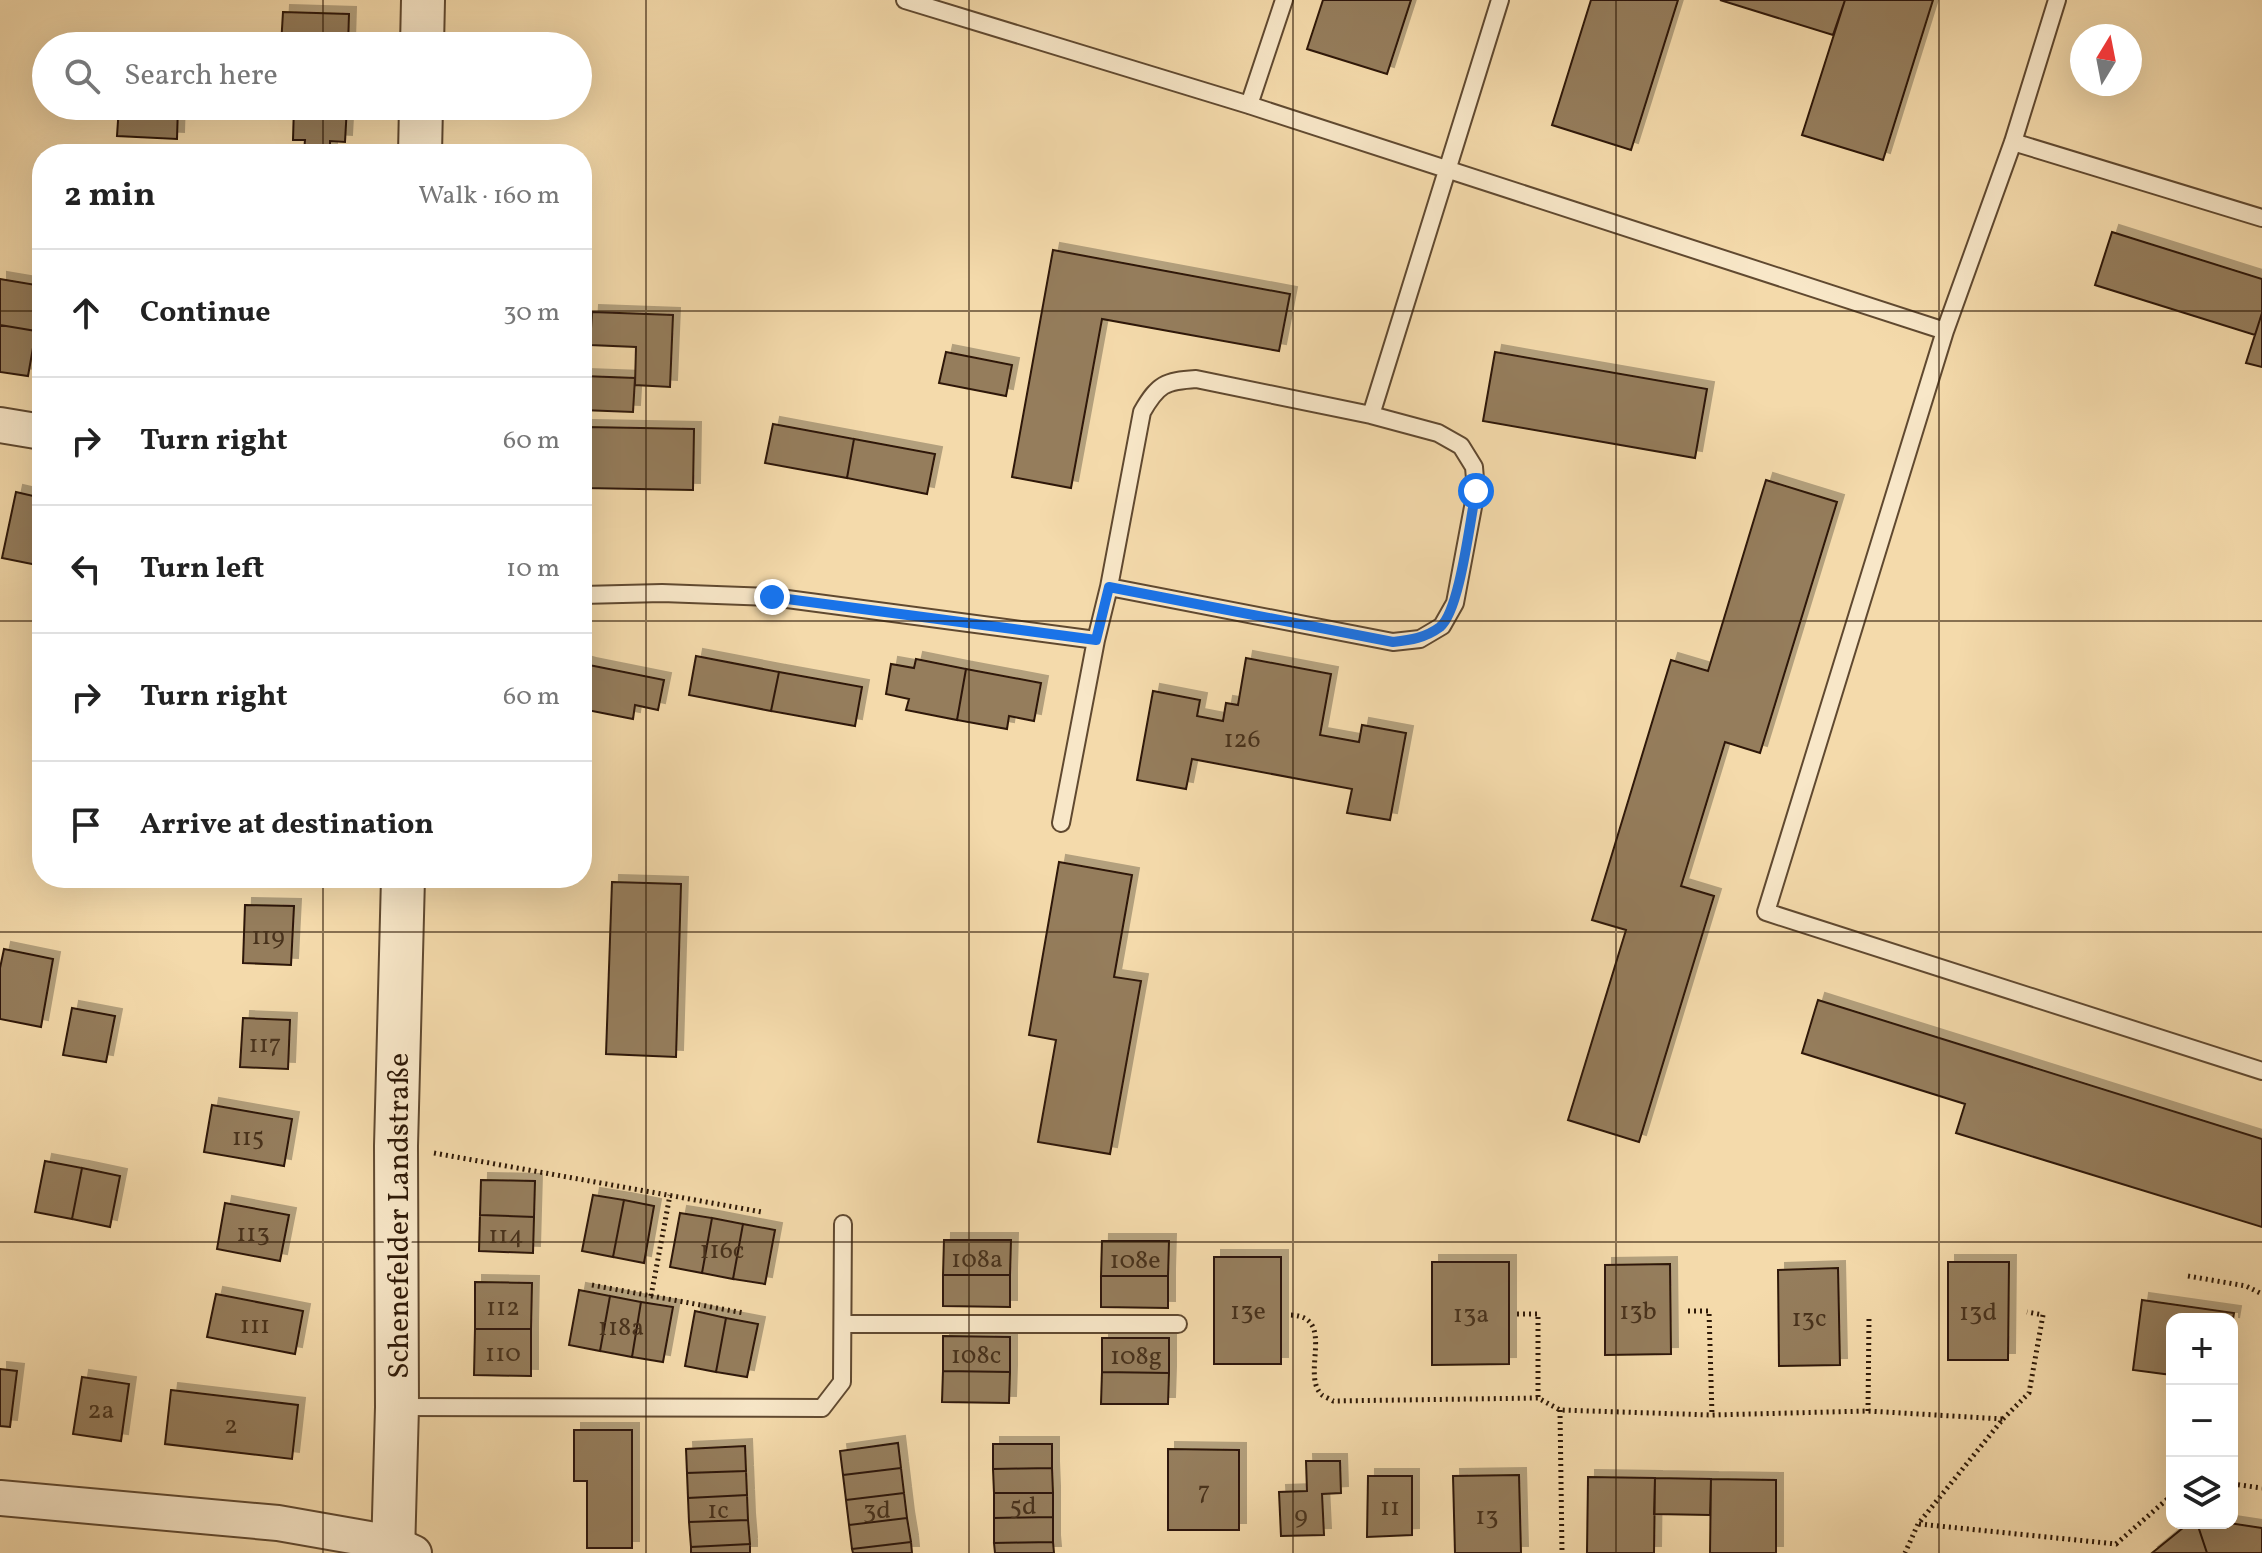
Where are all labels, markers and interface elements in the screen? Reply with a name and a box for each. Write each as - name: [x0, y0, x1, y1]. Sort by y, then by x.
- north arrow: [2070, 24, 2142, 96]
- search box: [32, 32, 592, 120]
- icon: search: [60, 54, 104, 98]
- text: Search here: [124, 55, 278, 97]
- text: 2 min: [64, 173, 156, 220]
- text: Walk · 160 m: [418, 178, 560, 214]
- icon: ahead: [64, 291, 108, 335]
- text: Continue: [140, 292, 271, 334]
- text: 30 m: [503, 295, 560, 331]
- icon: right: [64, 419, 108, 463]
- text: Turn right: [140, 420, 288, 462]
- text: 60 m: [503, 423, 560, 459]
- route start: [1458, 473, 1494, 509]
- icon: left: [64, 547, 108, 591]
- text: Turn left: [140, 548, 264, 590]
- text: 10 m: [506, 551, 560, 587]
- route end: [754, 579, 790, 615]
- icon: right: [64, 675, 108, 719]
- text: Turn right: [140, 676, 288, 718]
- text: 60 m: [503, 679, 560, 715]
- house number: 126: [1223, 722, 1261, 758]
- icon: arrive: [64, 803, 108, 847]
- text: Arrive at destination: [140, 804, 434, 846]
- house number: 119: [251, 919, 285, 955]
- house number: 117: [249, 1027, 281, 1063]
- street label: Schenefelder Landstraße: [379, 1053, 421, 1379]
- house number: 115: [232, 1120, 264, 1156]
- house number: 113: [236, 1216, 270, 1252]
- house number: 114: [488, 1218, 524, 1254]
- house number: 116c: [700, 1233, 744, 1269]
- house number: 108a: [951, 1242, 1003, 1278]
- house number: 108e: [1109, 1243, 1161, 1279]
- house number: 112: [486, 1290, 520, 1326]
- house number: 13e: [1230, 1294, 1266, 1330]
- house number: 13b: [1619, 1294, 1657, 1330]
- house number: 13d: [1959, 1295, 1997, 1331]
- house number: 13a: [1453, 1297, 1489, 1333]
- house number: 13c: [1791, 1301, 1827, 1337]
- house number: 111: [240, 1308, 270, 1344]
- house number: 118a: [598, 1310, 644, 1346]
- map controls: [2166, 1313, 2238, 1529]
- button: +: [2166, 1313, 2238, 1385]
- house number: 110: [485, 1336, 521, 1372]
- house number: 108c: [951, 1338, 1001, 1374]
- house number: 108g: [1110, 1339, 1162, 1375]
- button: −: [2166, 1385, 2238, 1457]
- house number: 2a: [88, 1393, 114, 1429]
- house number: 2: [224, 1408, 238, 1444]
- button: layers: [2166, 1457, 2238, 1529]
- house number: 7: [1198, 1474, 1210, 1510]
- house number: 5d: [1009, 1489, 1037, 1525]
- house number: 11: [1380, 1490, 1400, 1526]
- house number: 1c: [707, 1493, 729, 1529]
- house number: 3d: [863, 1493, 891, 1529]
- house number: 9: [1294, 1498, 1308, 1534]
- house number: 13: [1475, 1499, 1499, 1535]

